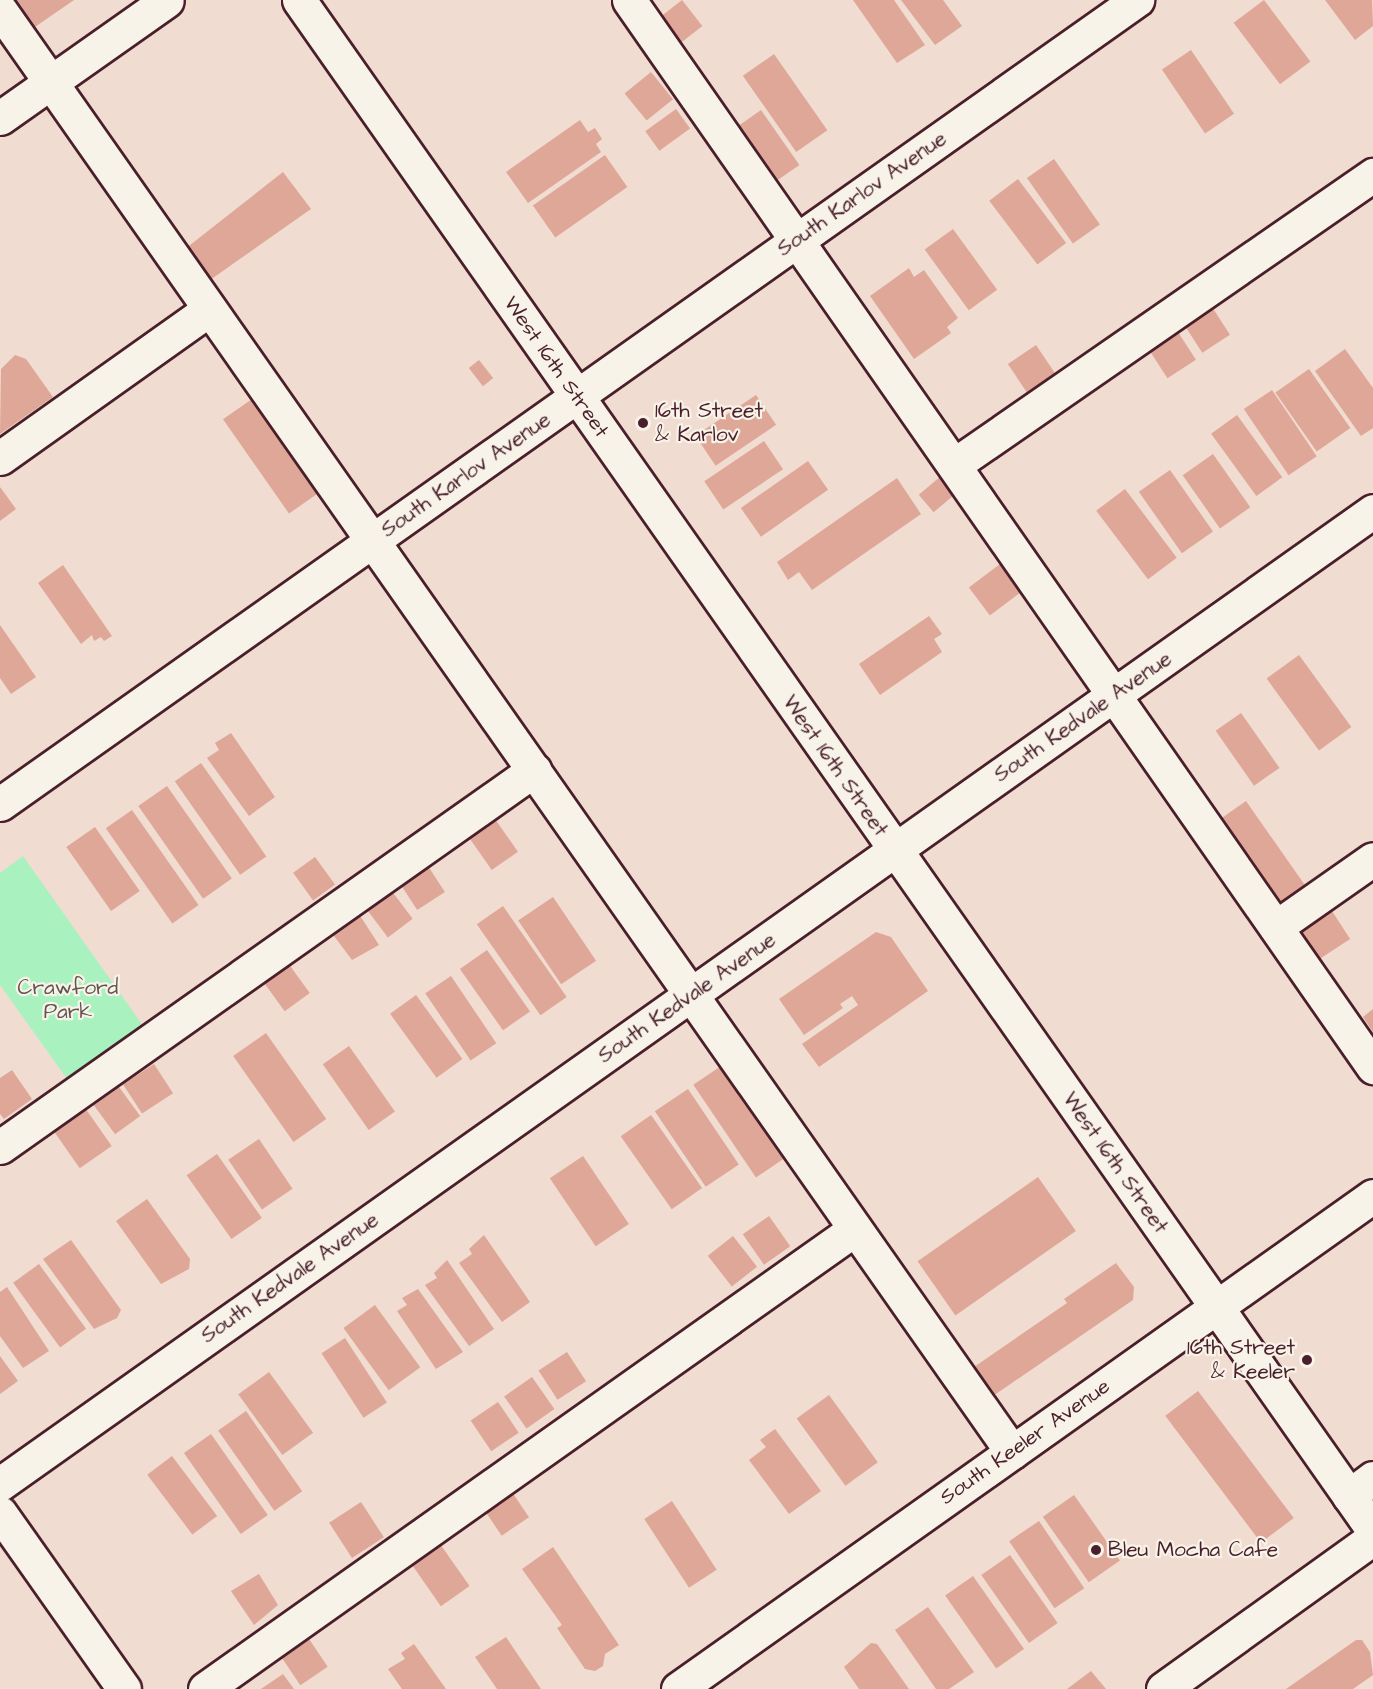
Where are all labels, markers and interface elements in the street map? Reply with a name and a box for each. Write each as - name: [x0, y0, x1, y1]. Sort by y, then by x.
- street label: South Karlov Avenue: [772, 126, 952, 262]
- street label: West 16th Street: [498, 292, 614, 442]
- place label: 16th Street & Karlov: [655, 398, 763, 448]
- street label: South Karlov Avenue: [376, 407, 556, 543]
- marker: 16th Street & Karlov: [636, 416, 650, 430]
- street label: South Kedvale Avenue: [989, 646, 1177, 788]
- street label: West 16th Street: [777, 691, 893, 841]
- street label: South Kedvale Avenue: [593, 927, 781, 1069]
- park label: Crawford Park: [18, 975, 118, 1025]
- street label: West 16th Street: [1057, 1088, 1173, 1238]
- street label: South Kedvale Avenue: [196, 1207, 384, 1349]
- place label: 16th Street & Keeler: [1187, 1335, 1295, 1385]
- marker: 16th Street & Keeler: [1300, 1353, 1314, 1367]
- street label: South Keeler Avenue: [935, 1374, 1115, 1510]
- place label: Bleu Mocha Cafe: [1108, 1537, 1278, 1563]
- marker: Bleu Mocha Cafe: [1089, 1543, 1103, 1557]

